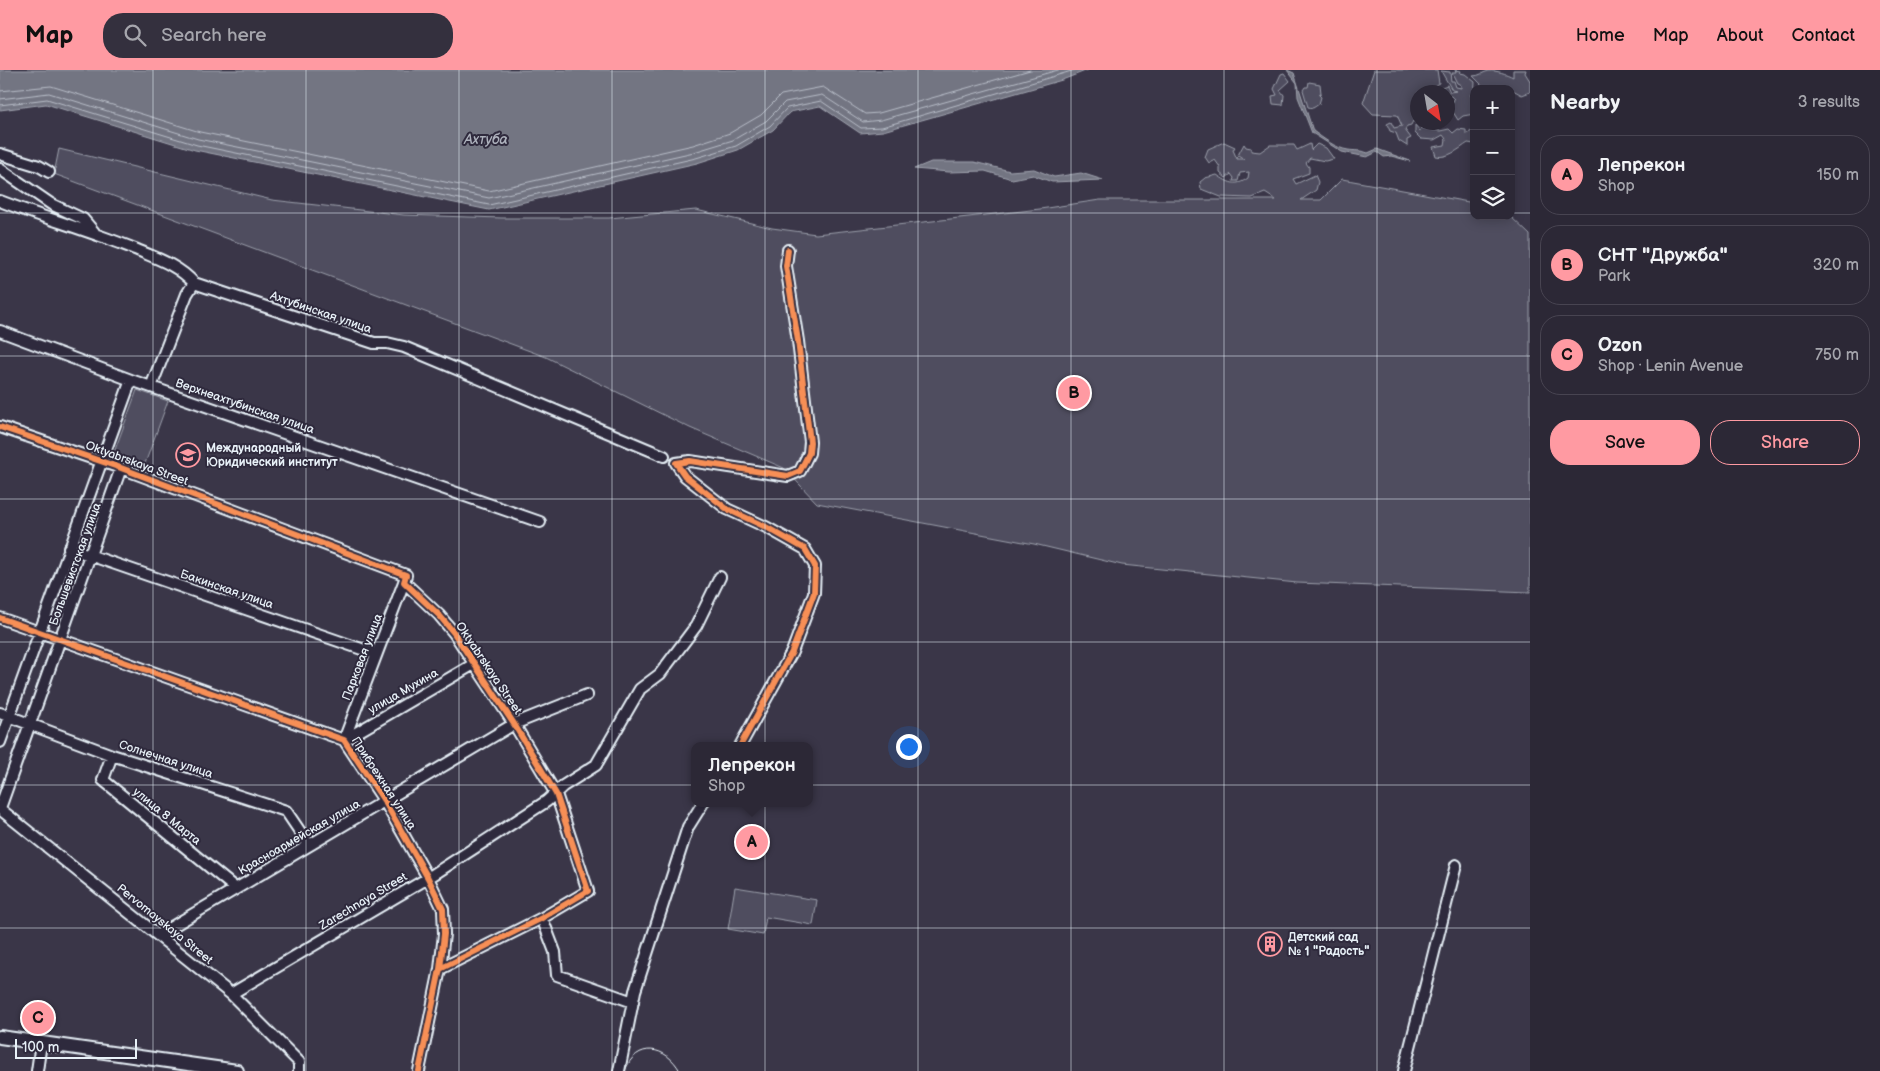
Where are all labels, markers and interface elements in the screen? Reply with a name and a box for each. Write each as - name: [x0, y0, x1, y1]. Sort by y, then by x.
- search box: [103, 13, 453, 58]
- text: Map: [25, 21, 73, 50]
- icon: search: [121, 21, 149, 49]
- text: Search here: [161, 24, 267, 47]
- text: Home: [1576, 25, 1625, 46]
- text: Map: [1653, 25, 1689, 46]
- text: About: [1717, 25, 1764, 46]
- text: Contact: [1792, 25, 1855, 46]
- north arrow: [1410, 85, 1455, 130]
- map controls: [1470, 85, 1515, 220]
- button: +: [1470, 85, 1515, 130]
- text: Nearby: [1550, 90, 1620, 115]
- text: 3 results: [1798, 93, 1860, 112]
- button: −: [1470, 130, 1515, 175]
- water label: Ахтуба: [463, 131, 508, 148]
- text: Лепрекон: [1598, 154, 1685, 177]
- text: A: [1562, 166, 1572, 185]
- text: 150 m: [1817, 166, 1859, 185]
- button: layers: [1470, 175, 1515, 220]
- text: Shop: [1598, 177, 1635, 196]
- text: СНТ "Дружба": [1598, 244, 1728, 267]
- text: B: [1561, 256, 1573, 275]
- text: 320 m: [1813, 256, 1859, 275]
- text: Park: [1598, 267, 1630, 286]
- street label: Ахтубинская улица: [267, 288, 373, 337]
- text: Ozon: [1598, 334, 1642, 357]
- text: C: [1561, 346, 1573, 365]
- text: 750 m: [1815, 346, 1859, 365]
- text: Shop · Lenin Avenue: [1598, 357, 1743, 376]
- pin: B: [1058, 374, 1090, 412]
- street label: Верхнеахтубинская улица: [173, 376, 316, 437]
- button: Save: [1550, 420, 1700, 465]
- button: Share: [1710, 420, 1860, 465]
- street label: Oktyabrskaya Street: [83, 438, 191, 489]
- place label: Международный Юридический институт: [206, 441, 338, 470]
- school or university icon: Международный Юридический институт: [175, 442, 201, 468]
- street label: Большевистская улица: [46, 501, 105, 628]
- street label: Бакинская улица: [178, 566, 275, 612]
- street label: Парковая улица: [339, 612, 386, 703]
- street label: Oktyabrskaya Street: [452, 619, 525, 718]
- street label: улица Мухина: [366, 665, 441, 717]
- street label: Прибрежная улица: [348, 734, 419, 833]
- your location: [896, 734, 922, 760]
- street label: Солнечная улица: [117, 737, 215, 782]
- popup: [691, 742, 813, 807]
- text: Лепрекон: [708, 754, 796, 777]
- text: Shop: [708, 777, 745, 796]
- street label: улица 8 Марта: [130, 785, 204, 848]
- street label: Красноармейская улица: [236, 796, 363, 878]
- pin: A: [736, 823, 768, 861]
- street label: Zarechnaya Street: [316, 869, 410, 934]
- street label: Pervomayskaya Street: [114, 881, 216, 968]
- place label: Детский сад № 1 "Радость": [1288, 930, 1369, 959]
- building icon: Детский сад № 1 "Радость": [1257, 931, 1283, 957]
- pin: C: [22, 999, 54, 1037]
- scale bar: [15, 1036, 138, 1059]
- text: 100 m: [22, 1039, 59, 1056]

